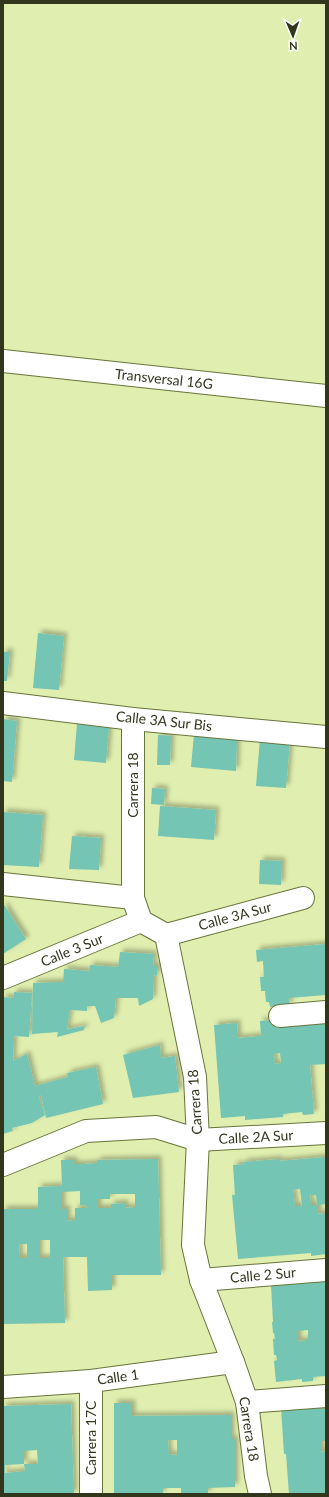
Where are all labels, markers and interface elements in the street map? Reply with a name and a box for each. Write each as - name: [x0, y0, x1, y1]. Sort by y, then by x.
- north arrow: [273, 16, 313, 56]
- text: N: [289, 40, 298, 53]
- street label: Transversal 16G: [114, 365, 214, 392]
- street label: Calle 3A Sur Bis: [115, 707, 213, 734]
- street label: Carrera 18: [124, 752, 141, 818]
- street label: Calle 3A Sur: [196, 898, 273, 933]
- street label: Calle 3 Sur: [38, 929, 106, 970]
- street label: Carrera 18: [184, 1069, 205, 1135]
- street label: Calle 2A Sur: [218, 1126, 294, 1147]
- street label: Calle 2 Sur: [229, 1263, 297, 1286]
- street label: Calle 1: [96, 1365, 140, 1388]
- street label: Carrera 18: [236, 1395, 263, 1463]
- street label: Carrera 17C: [82, 1400, 99, 1475]

